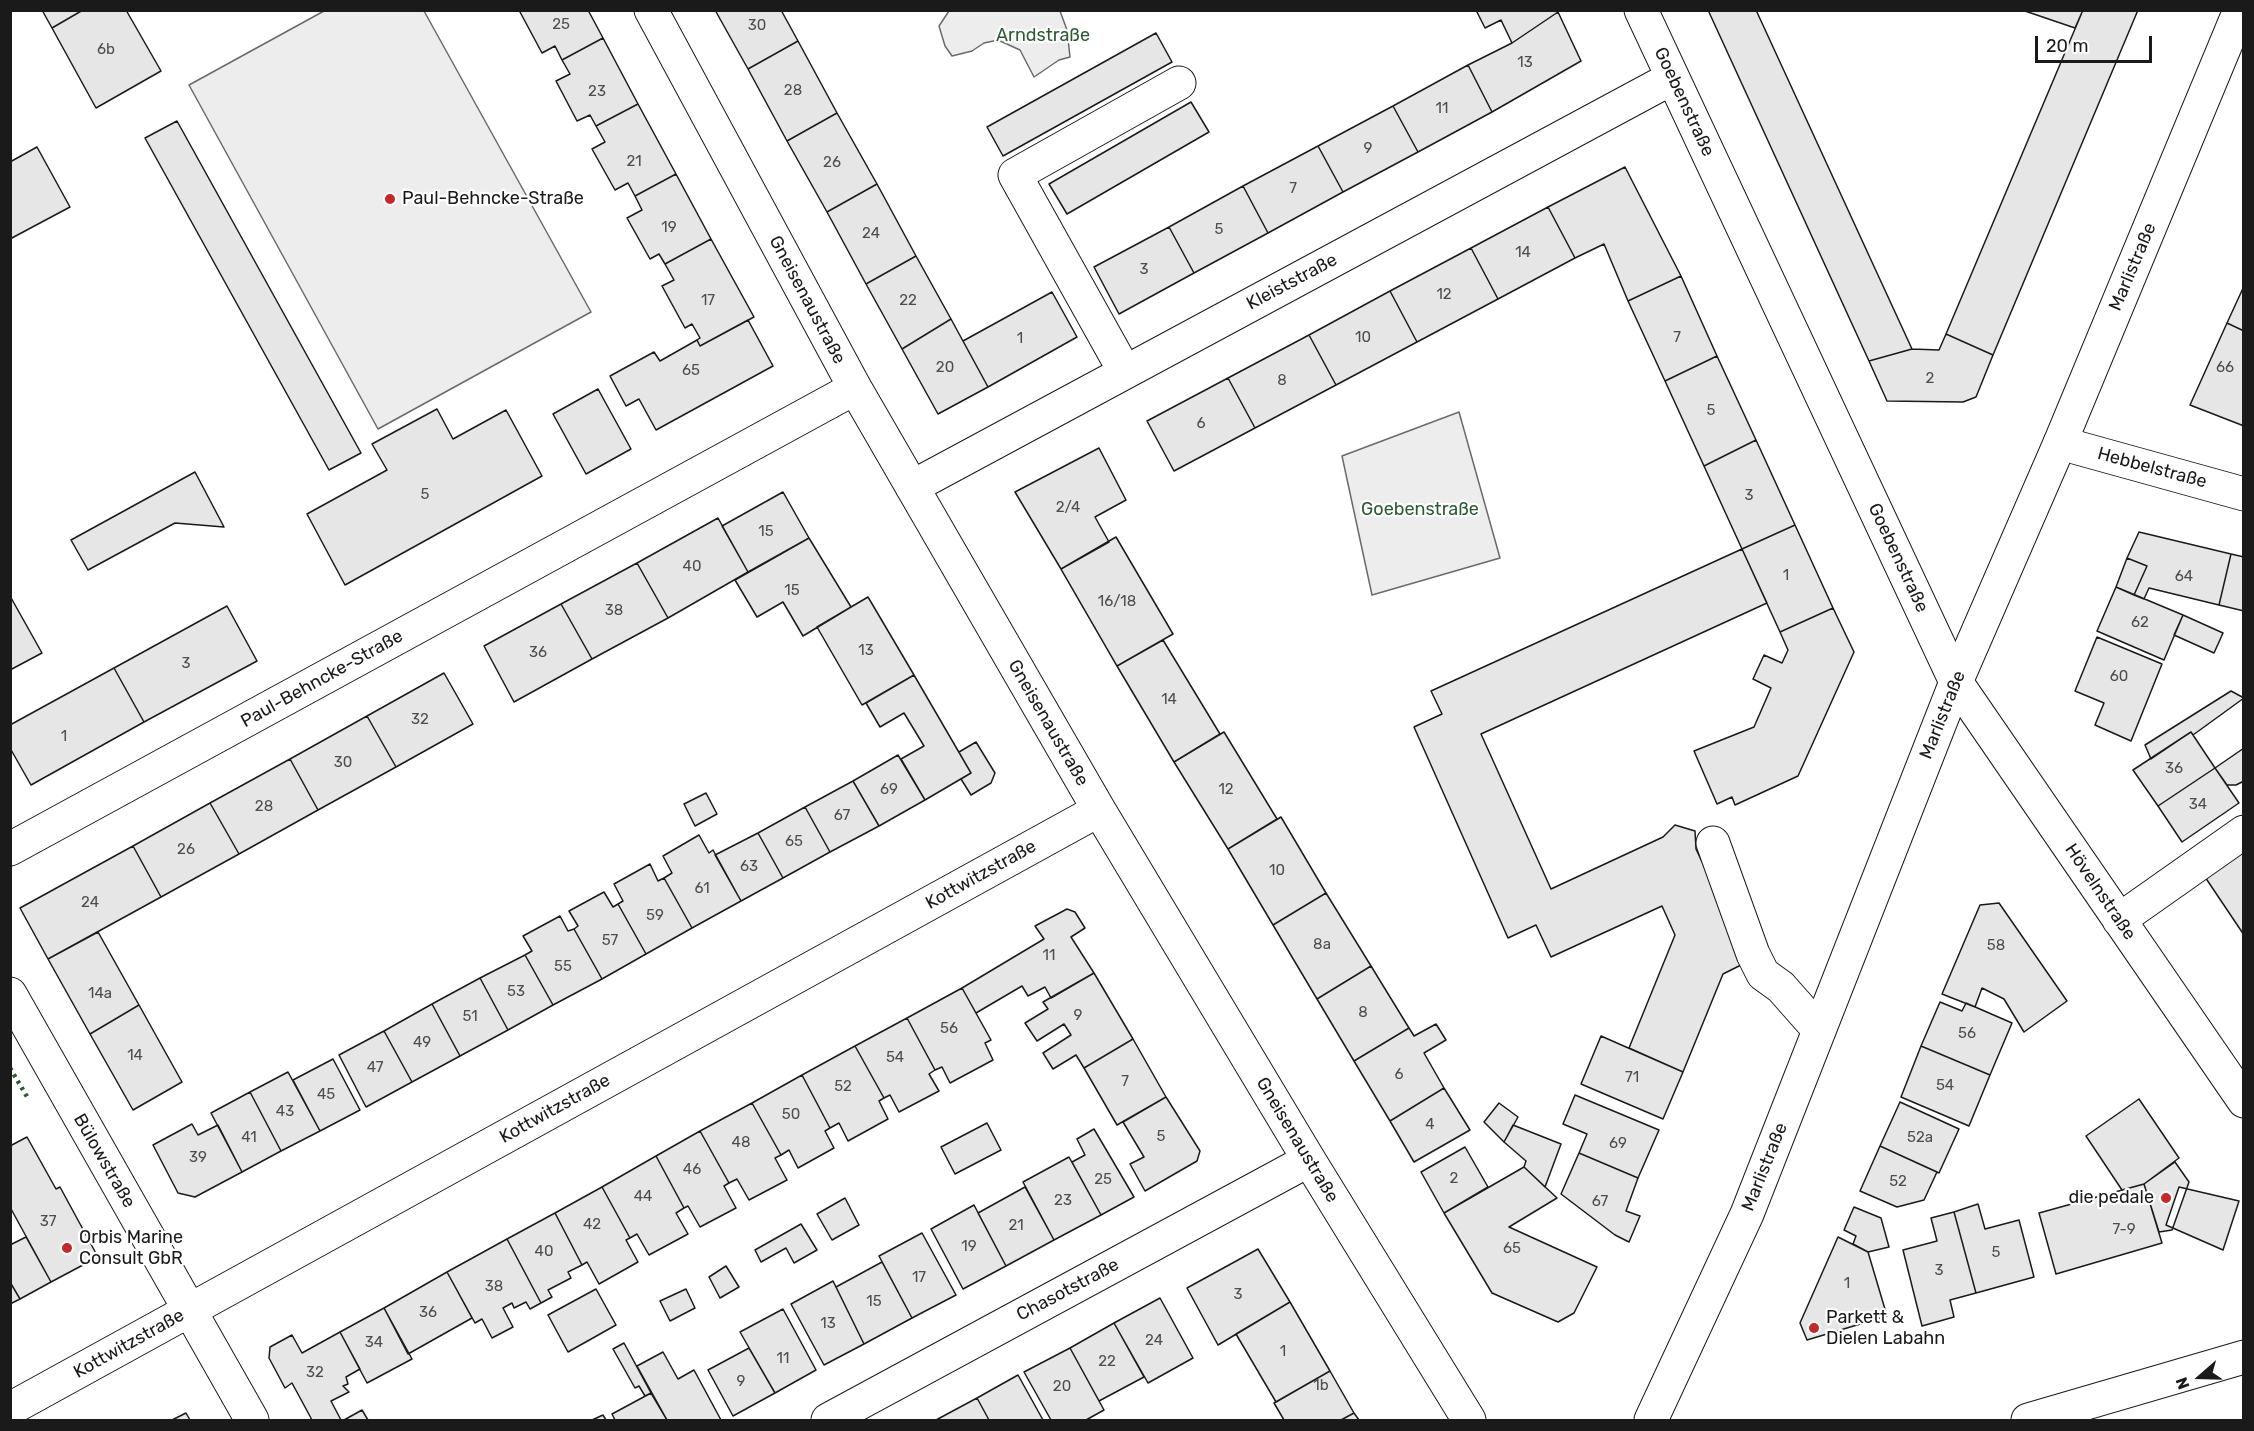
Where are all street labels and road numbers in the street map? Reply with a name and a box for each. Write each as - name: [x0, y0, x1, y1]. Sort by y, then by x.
- street label: Goebenstraße: [1649, 44, 1719, 160]
- street label: Marlistraße: [2105, 220, 2161, 314]
- street label: Gneisenaustraße: [764, 232, 850, 368]
- street label: Kleiststraße: [1243, 249, 1341, 315]
- street label: Hebbelstraße: [2095, 443, 2209, 493]
- street label: Goebenstraße: [1863, 500, 1933, 616]
- street label: Paul-Behncke-Straße: [237, 625, 407, 733]
- street label: Gneisenaustraße: [1003, 656, 1093, 790]
- street label: Marlistraße: [1916, 668, 1970, 762]
- street label: Kottwitzstraße: [922, 836, 1040, 914]
- street label: Hövelnstraße: [2060, 840, 2140, 944]
- street label: Kottwitzstraße: [496, 1070, 614, 1148]
- street label: Gneisenaustraße: [1251, 1074, 1343, 1206]
- street label: Bülowstraße: [68, 1110, 140, 1212]
- street label: Marlistraße: [1738, 1120, 1792, 1214]
- street label: Chasotstraße: [1013, 1254, 1123, 1326]
- street label: Kottwitzstraße: [70, 1305, 188, 1383]

